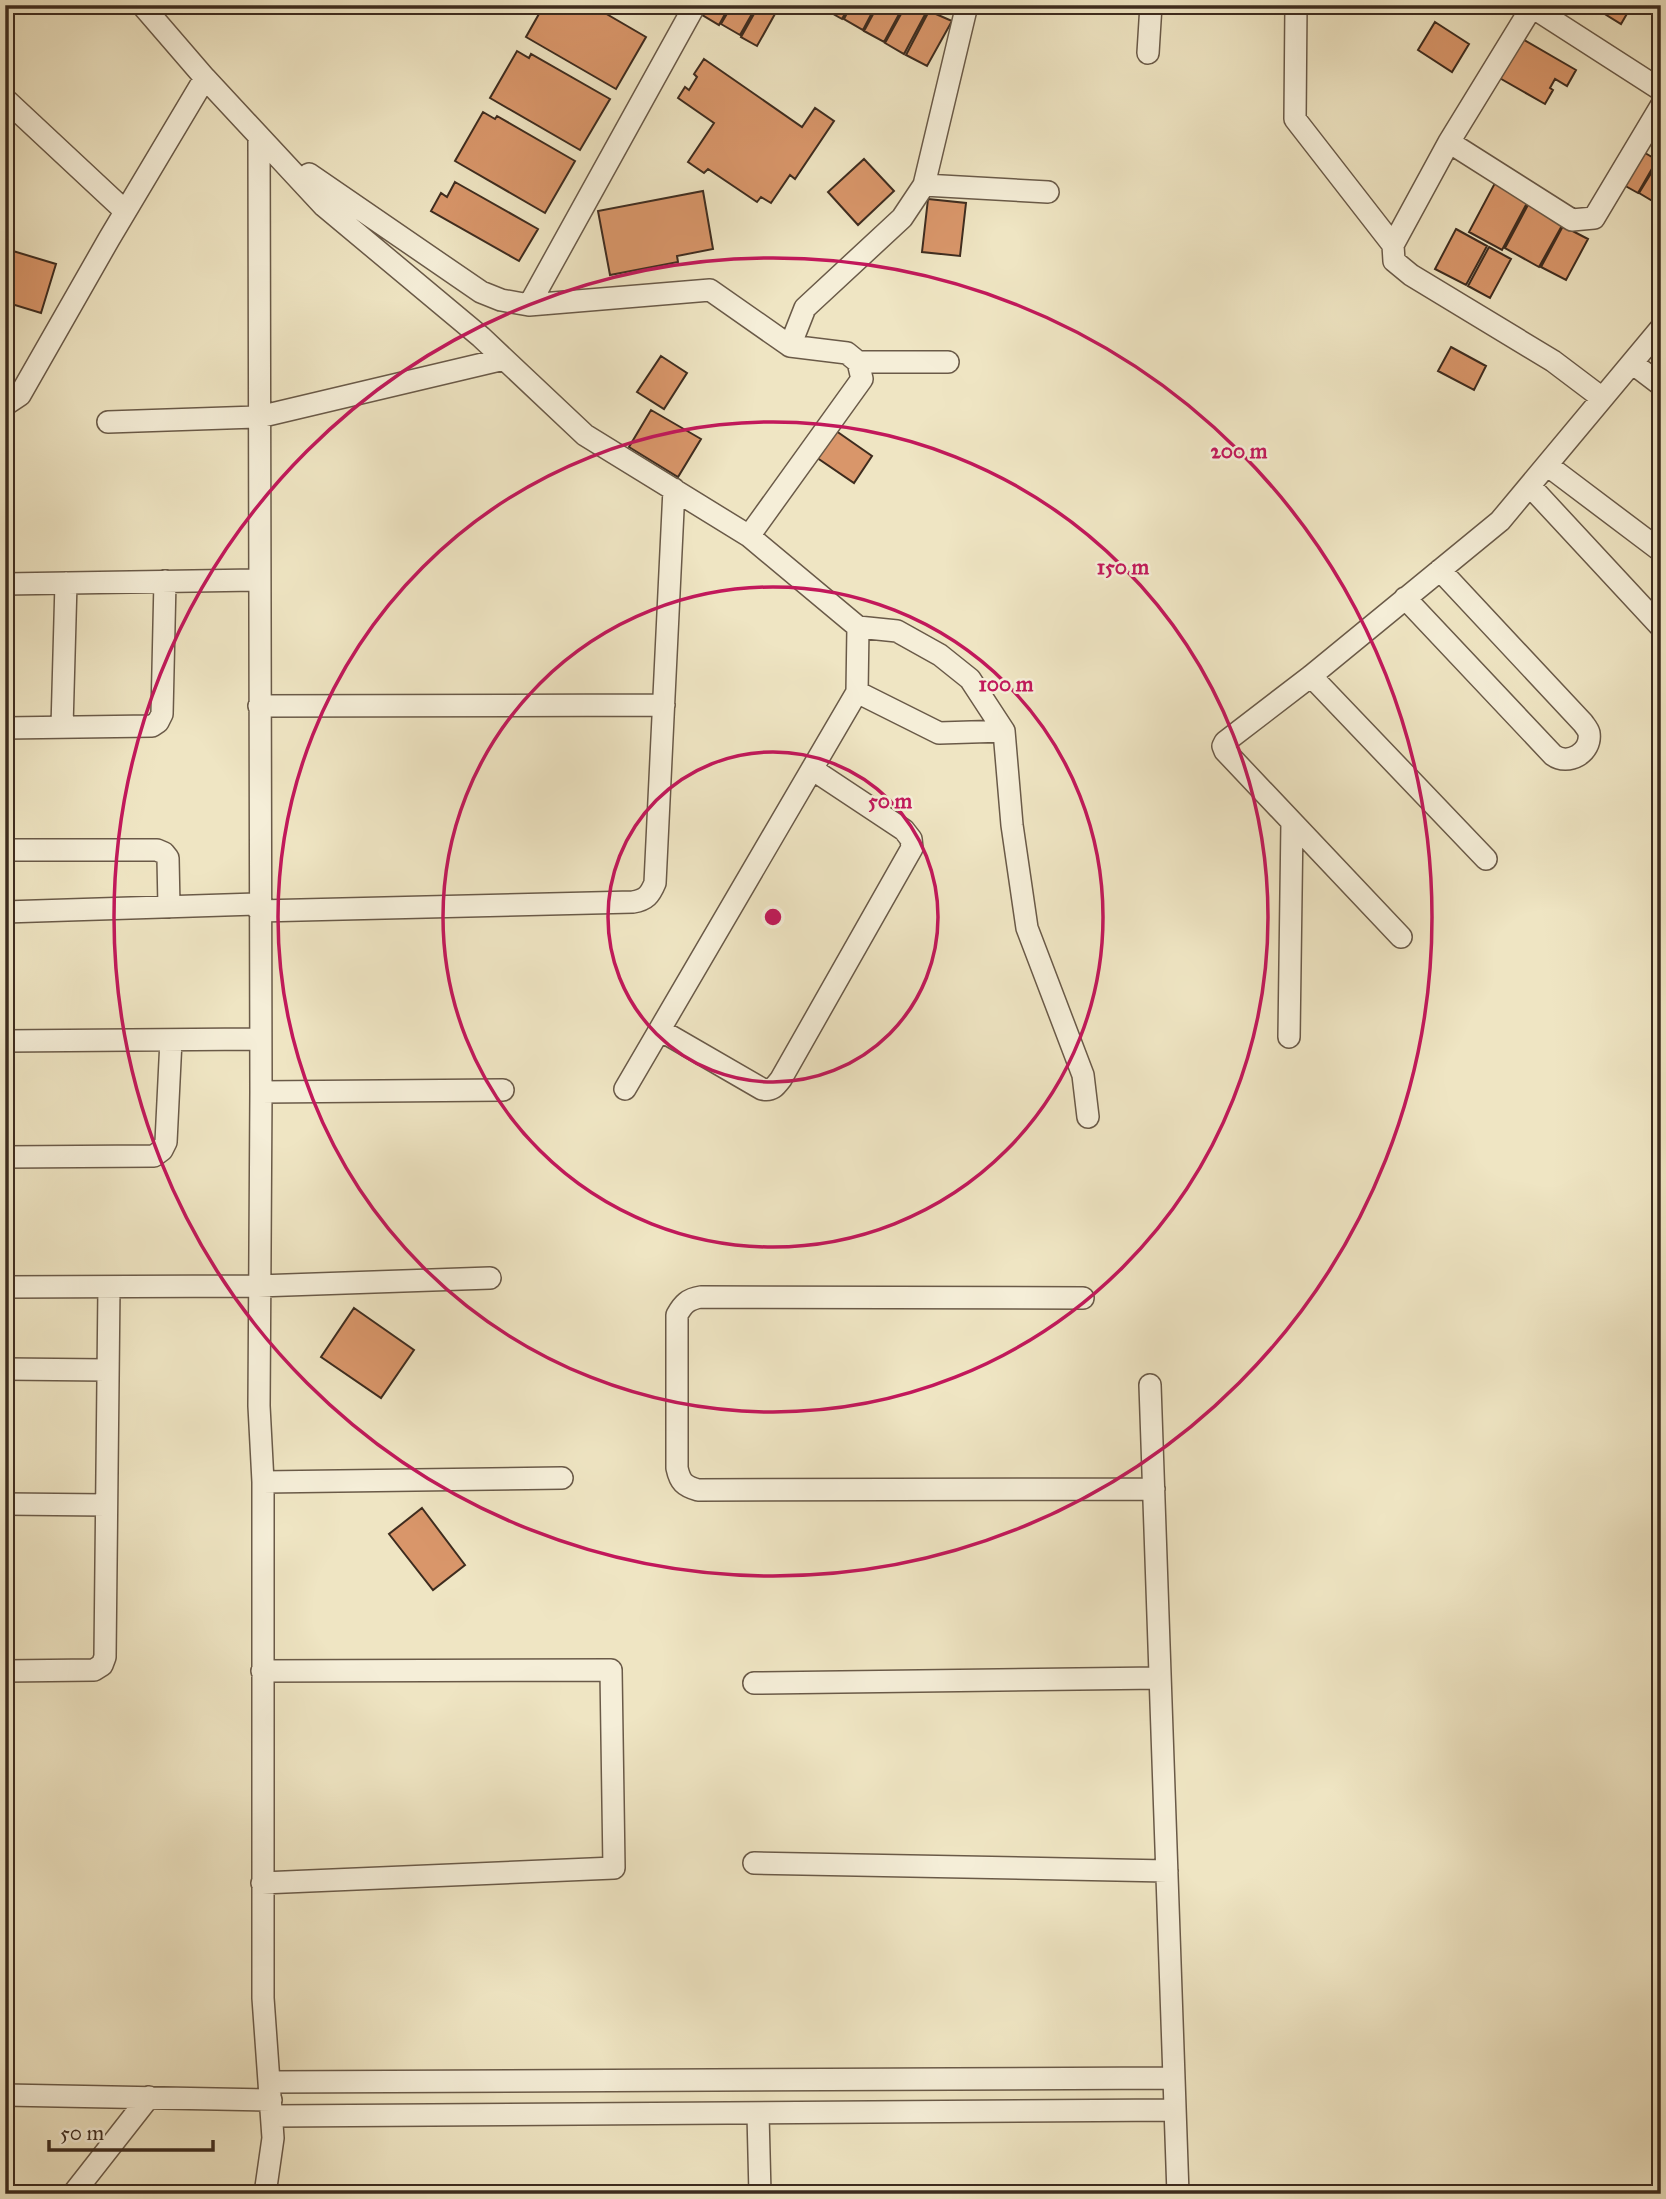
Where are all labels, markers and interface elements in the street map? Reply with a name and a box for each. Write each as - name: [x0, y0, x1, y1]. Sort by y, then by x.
- text: 200 m: [1211, 438, 1268, 464]
- text: 150 m: [1097, 554, 1149, 580]
- text: 100 m: [979, 671, 1034, 697]
- text: 50 m: [868, 788, 912, 814]
- centre of rings: [761, 905, 785, 929]
- scale bar: [49, 2108, 214, 2152]
- text: 50 m: [60, 2120, 105, 2146]

